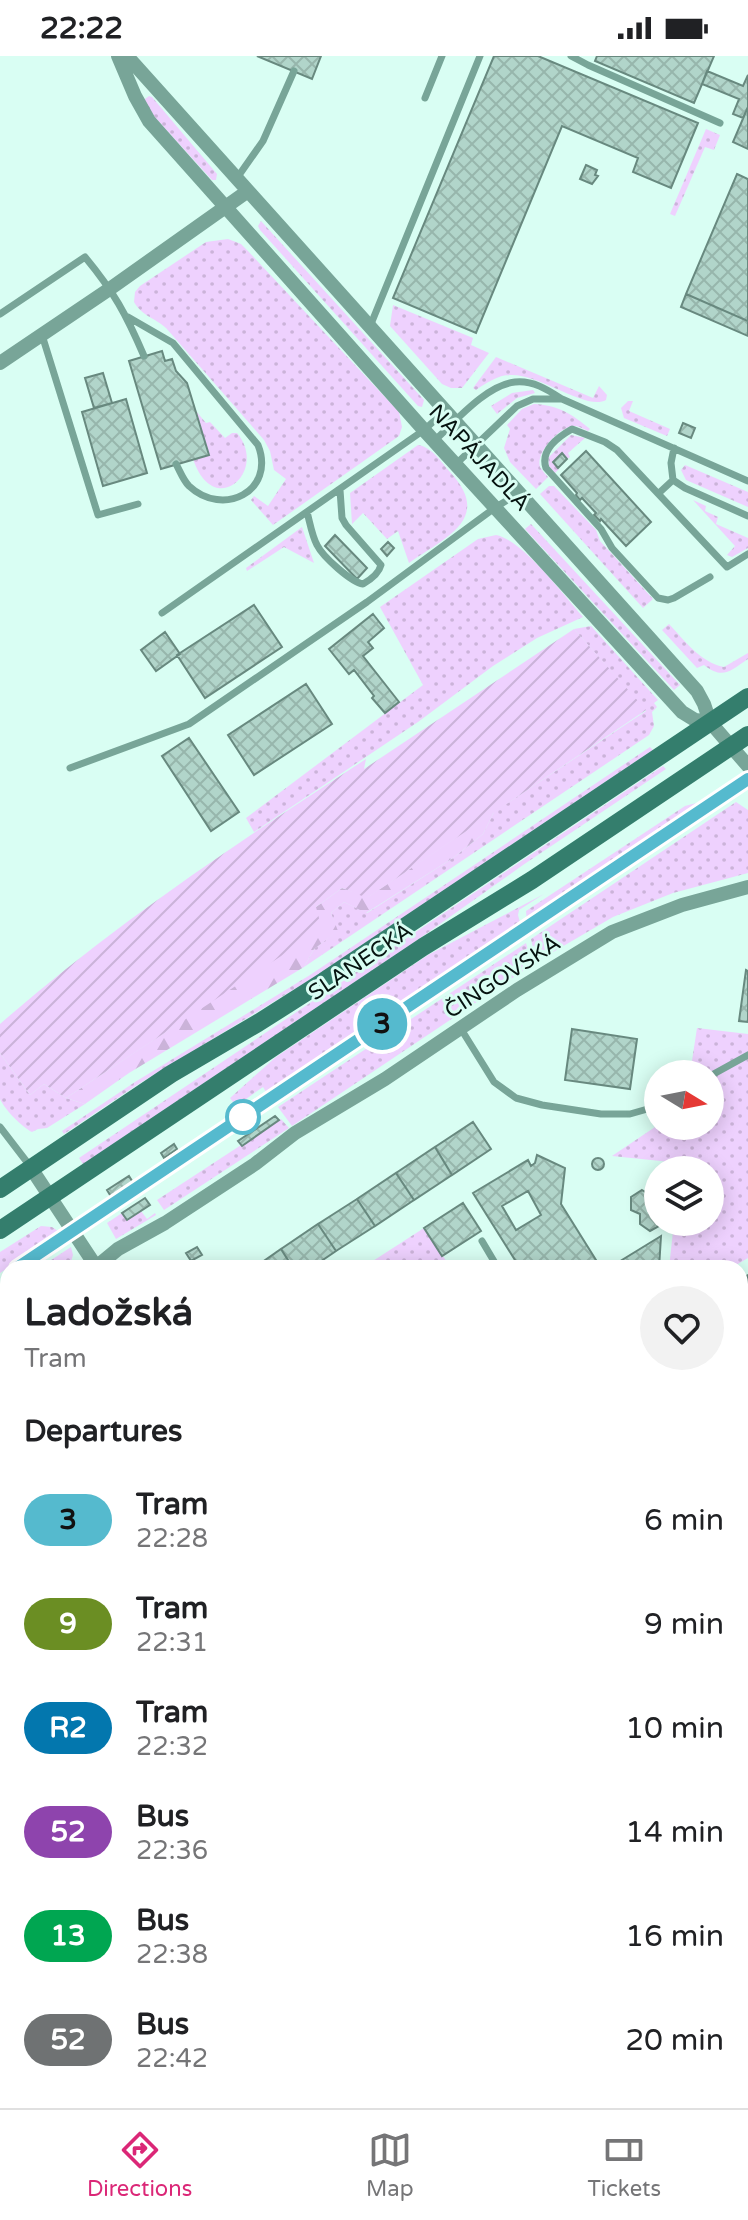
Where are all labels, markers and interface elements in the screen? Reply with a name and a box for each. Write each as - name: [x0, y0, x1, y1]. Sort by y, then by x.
- text: 22:22: [40, 10, 123, 47]
- street label: NAPÁJADLÁ: [423, 398, 536, 516]
- street label: SLANECKÁ: [303, 917, 417, 1006]
- street label: ČINGOVSKÁ: [439, 929, 565, 1024]
- line badge: 3: [356, 998, 408, 1050]
- text: 3: [373, 1007, 391, 1041]
- north arrow: [644, 1060, 724, 1140]
- map controls: [644, 1060, 724, 1236]
- unlabelled marker: [226, 1100, 260, 1134]
- button: layers: [644, 1156, 724, 1236]
- button: heart: [640, 1286, 724, 1370]
- text: Ladožská: [24, 1290, 193, 1336]
- text: Tram: [24, 1343, 87, 1374]
- text: Departures: [24, 1413, 182, 1450]
- text: Tram: [136, 1486, 208, 1523]
- text: 6 min: [644, 1502, 724, 1539]
- text: 3: [59, 1503, 77, 1537]
- text: 22:28: [136, 1523, 208, 1554]
- text: Tram: [136, 1590, 208, 1627]
- text: 9 min: [644, 1606, 724, 1643]
- text: 9: [59, 1607, 77, 1641]
- text: 22:31: [136, 1627, 208, 1658]
- text: Tram: [136, 1694, 208, 1731]
- text: 10 min: [625, 1710, 724, 1747]
- text: R2: [49, 1711, 87, 1745]
- text: 22:32: [136, 1731, 208, 1762]
- text: Bus: [136, 1798, 189, 1835]
- text: 14 min: [625, 1814, 724, 1851]
- text: 52: [50, 1815, 86, 1849]
- text: 22:36: [136, 1835, 208, 1866]
- text: Bus: [136, 1902, 189, 1939]
- text: 16 min: [625, 1918, 724, 1955]
- text: 13: [50, 1919, 86, 1953]
- text: 22:38: [136, 1939, 208, 1970]
- text: Bus: [136, 2006, 189, 2043]
- text: 20 min: [625, 2022, 724, 2059]
- text: 52: [50, 2023, 86, 2057]
- text: 22:42: [136, 2043, 208, 2074]
- tab: Directions: [87, 2128, 192, 2202]
- tab: Map: [366, 2128, 414, 2202]
- tab: Tickets: [587, 2128, 661, 2202]

